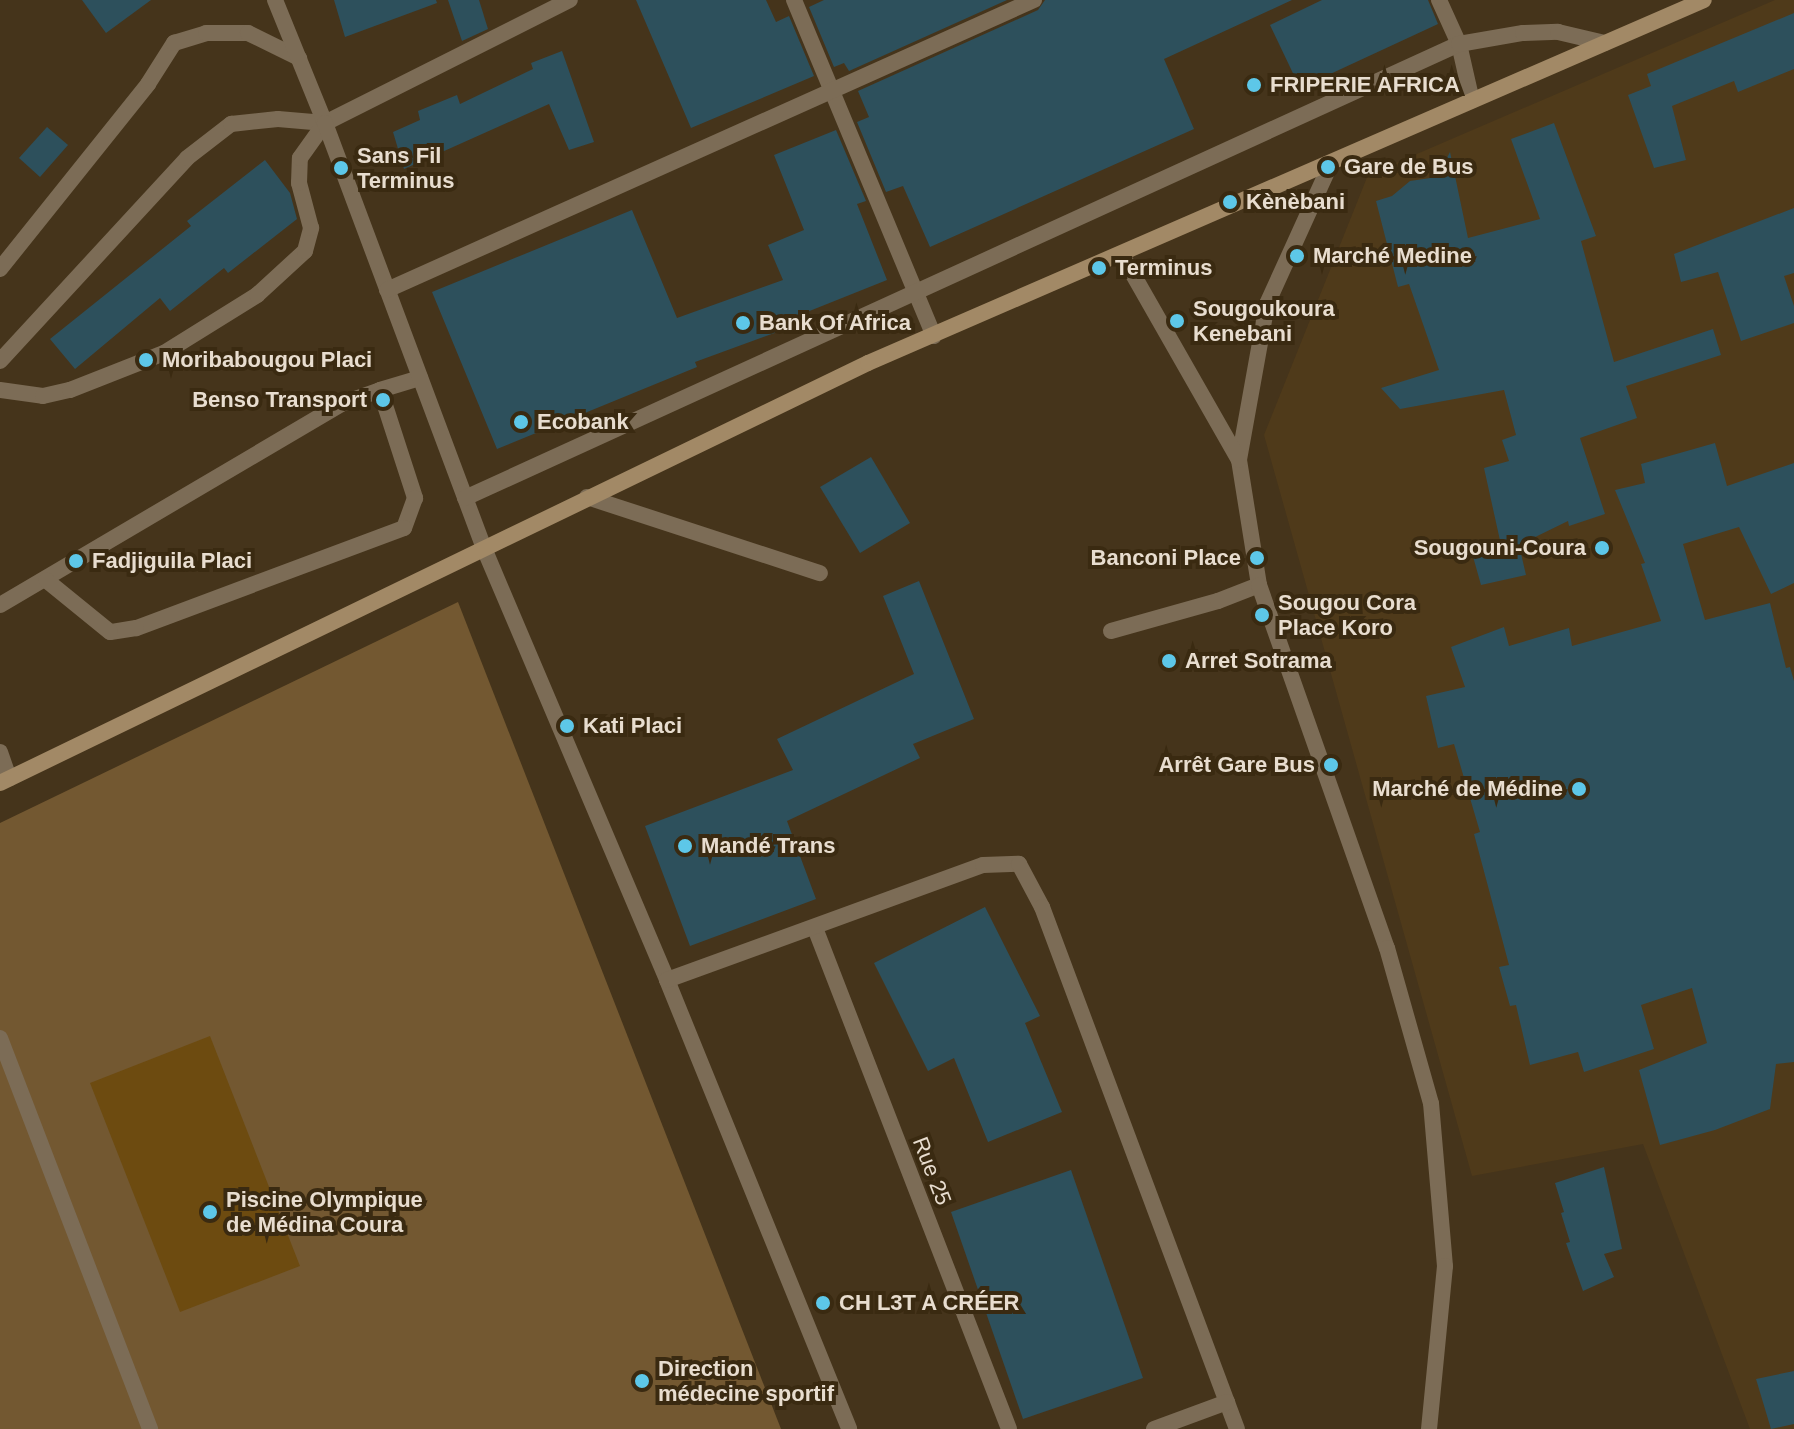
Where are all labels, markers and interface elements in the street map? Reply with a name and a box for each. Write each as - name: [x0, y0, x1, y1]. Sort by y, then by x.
- place label: FRIPERIE AFRICA: [1270, 72, 1461, 98]
- marker: FRIPERIE AFRICA: [1245, 76, 1263, 94]
- place label: Sans Fil Terminus: [357, 142, 454, 194]
- place label: Gare de Bus: [1344, 154, 1474, 180]
- marker: Gare de Bus: [1319, 158, 1337, 176]
- marker: Sans Fil Terminus: [332, 159, 350, 177]
- place label: Kènèbani: [1246, 189, 1345, 215]
- marker: Kènèbani: [1221, 193, 1239, 211]
- place label: Marché Medine: [1313, 243, 1472, 269]
- marker: Marché Medine: [1288, 247, 1306, 265]
- place label: Terminus: [1115, 255, 1212, 281]
- marker: Terminus: [1090, 259, 1108, 277]
- place label: Sougoukoura Kenebani: [1193, 295, 1335, 346]
- place label: Bank Of Africa: [759, 310, 912, 336]
- marker: Sougoukoura Kenebani: [1168, 312, 1186, 330]
- marker: Bank Of Africa: [734, 314, 752, 332]
- place label: Moribabougou Placi: [162, 347, 372, 373]
- marker: Moribabougou Placi: [137, 351, 155, 369]
- place label: Benso Transport: [192, 387, 367, 413]
- marker: Benso Transport: [374, 391, 392, 409]
- place label: Ecobank: [537, 409, 629, 435]
- marker: Ecobank: [512, 413, 530, 431]
- place label: Sougouni-Coura: [1414, 535, 1586, 561]
- marker: Sougouni-Coura: [1593, 539, 1611, 557]
- place label: Banconi Place: [1091, 545, 1241, 571]
- place label: Fadjiguila Placi: [92, 548, 252, 574]
- marker: Banconi Place: [1248, 549, 1266, 567]
- marker: Fadjiguila Placi: [67, 552, 85, 570]
- place label: Sougou Cora Place Koro: [1278, 589, 1416, 640]
- marker: Sougou Cora Place Koro: [1253, 606, 1271, 624]
- place label: Arret Sotrama: [1185, 648, 1332, 674]
- marker: Arret Sotrama: [1160, 652, 1178, 670]
- place label: Kati Placi: [583, 713, 682, 739]
- marker: Kati Placi: [558, 717, 576, 735]
- place label: Arrêt Gare Bus: [1158, 752, 1315, 778]
- marker: Arrêt Gare Bus: [1322, 756, 1340, 774]
- place label: Marché de Médine: [1372, 776, 1563, 802]
- marker: Marché de Médine: [1570, 780, 1588, 798]
- place label: Mandé Trans: [701, 833, 835, 859]
- marker: Mandé Trans: [676, 837, 694, 855]
- street label: Rue 25: [907, 1133, 957, 1209]
- place label: Piscine Olympique de Médina Coura: [226, 1186, 423, 1238]
- marker: Piscine Olympique de Médina Coura: [201, 1203, 219, 1221]
- place label: CH L3T A CRÉER: [839, 1290, 1021, 1316]
- marker: CH L3T A CRÉER: [814, 1294, 832, 1312]
- place label: Direction médecine sportif: [658, 1355, 834, 1406]
- marker: Direction médecine sportif: [633, 1372, 651, 1390]

